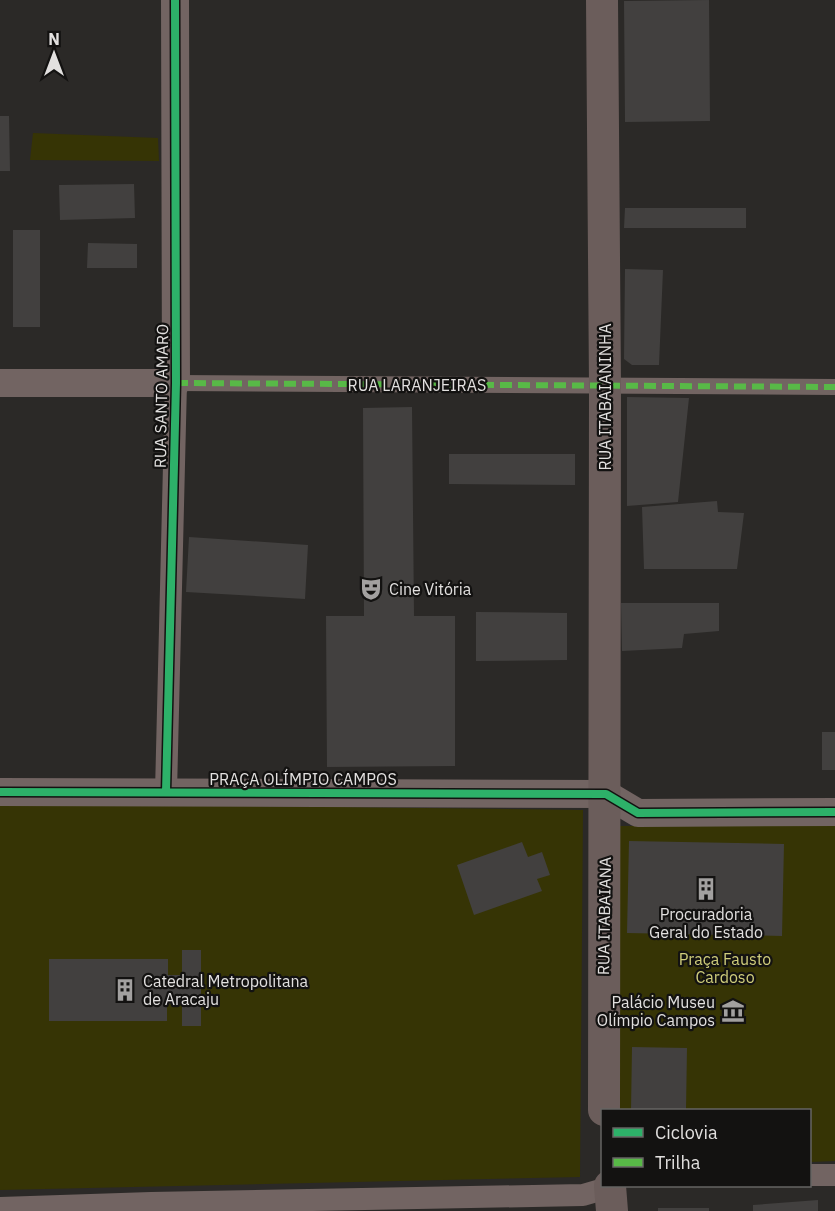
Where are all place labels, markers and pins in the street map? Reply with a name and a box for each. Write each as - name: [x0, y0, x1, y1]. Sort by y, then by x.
- theatre icon: Cine Vitória: [358, 576, 384, 602]
- place label: Cine Vitória: [389, 579, 472, 599]
- building icon: Procuradoria Geral do Estado: [693, 876, 719, 902]
- place label: Procuradoria Geral do Estado: [649, 904, 763, 942]
- place label: Catedral Metropolitana de Aracaju: [143, 971, 309, 1009]
- building icon: Catedral Metropolitana de Aracaju: [112, 977, 138, 1003]
- place label: Palácio Museu Olímpio Campos: [597, 992, 715, 1030]
- museum icon: Palácio Museu Olímpio Campos: [720, 998, 746, 1024]

